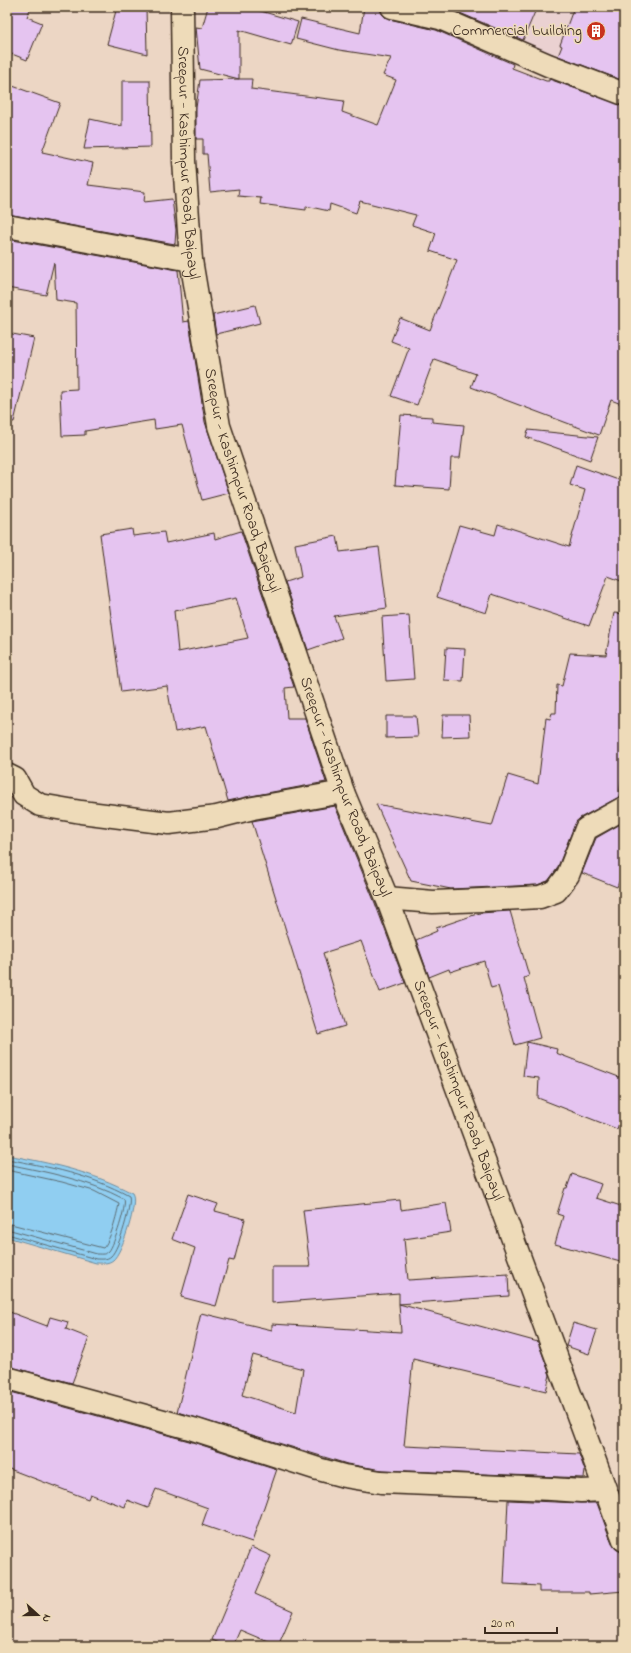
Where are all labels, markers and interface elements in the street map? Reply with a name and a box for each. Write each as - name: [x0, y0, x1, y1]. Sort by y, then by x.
- place label: Commercial building: [453, 19, 582, 43]
- building icon: Commercial building: [585, 20, 607, 42]
- street label: Sreepur - Kashimpur Road, Baipayl: [171, 46, 206, 282]
- street label: Sreepur - Kashimpur Road, Baipayl: [197, 366, 287, 596]
- street label: Sreepur - Kashimpur Road, Baipayl: [293, 674, 397, 901]
- street label: Sreepur - Kashimpur Road, Baipayl: [406, 977, 510, 1205]
- north arrow: [18, 1595, 58, 1635]
- scale bar: [485, 1609, 557, 1635]
- text: N: [38, 1612, 55, 1625]
- text: 20 m: [491, 1615, 514, 1633]

